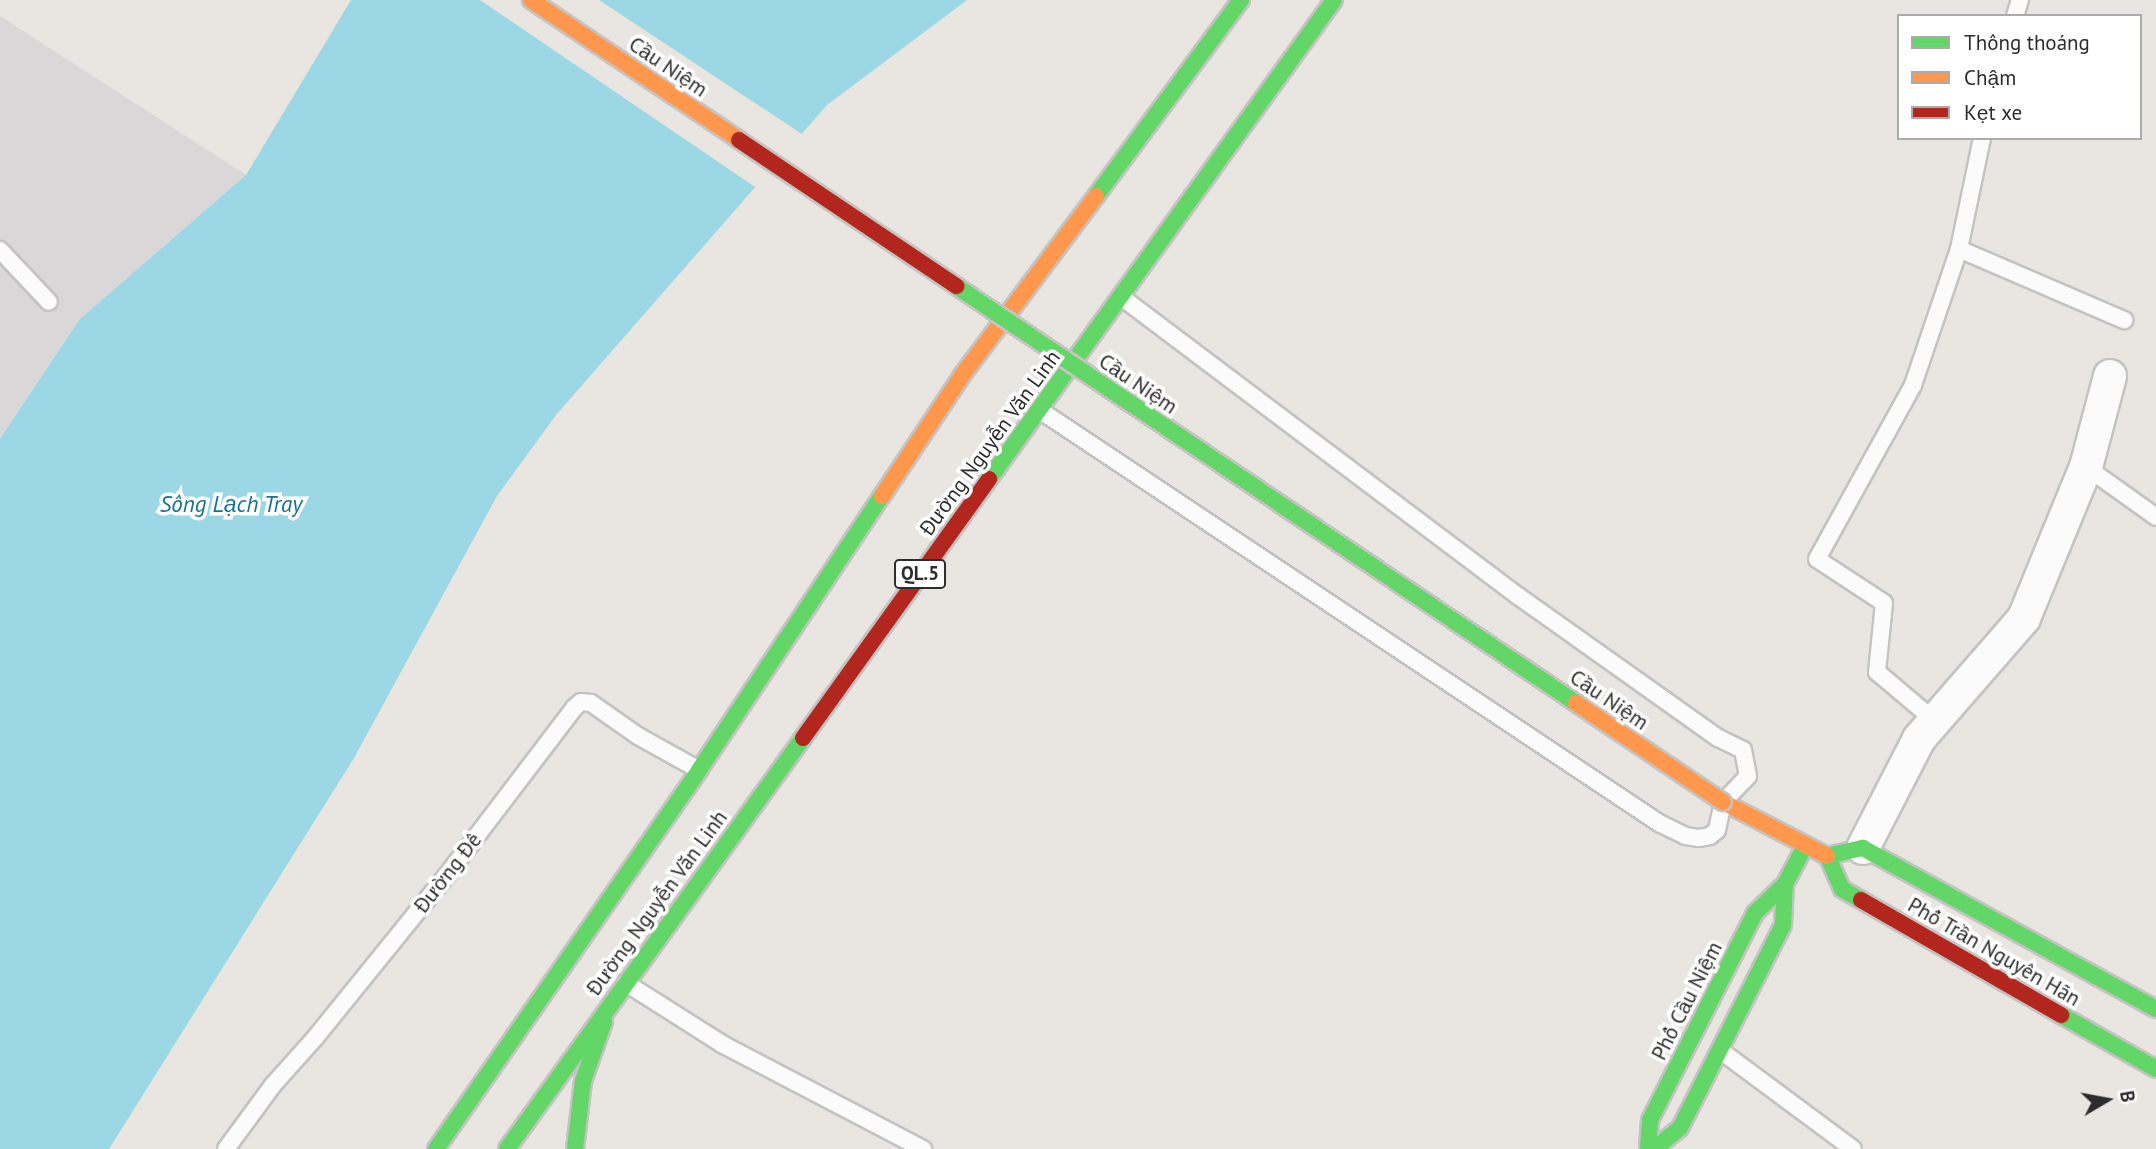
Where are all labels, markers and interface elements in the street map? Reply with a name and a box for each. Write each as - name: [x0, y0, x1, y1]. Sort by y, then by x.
- legend: [1897, 14, 2142, 140]
- text: Thông thoáng: [1964, 29, 2090, 56]
- street label: Cầu Niệm: [624, 32, 712, 102]
- text: Chậm: [1964, 64, 2016, 91]
- text: Kẹt xe: [1964, 99, 2022, 126]
- street label: Đường Nguyễn Văn Linh: [914, 345, 1066, 541]
- street label: Cầu Niệm: [1094, 349, 1182, 419]
- water label: Sông Lạch Tray: [159, 490, 303, 518]
- road number: QL.5: [894, 558, 946, 590]
- street label: Cầu Niệm: [1565, 665, 1653, 735]
- street label: Đường Nguyễn Văn Linh: [581, 805, 733, 1001]
- street label: Đường Đê: [409, 828, 487, 918]
- street label: Phố Trần Nguyên Hãn: [1903, 892, 2085, 1012]
- street label: Phố Cầu Niệm: [1646, 938, 1728, 1064]
- north arrow: [2072, 1065, 2142, 1135]
- text: B: [2115, 1089, 2140, 1104]

